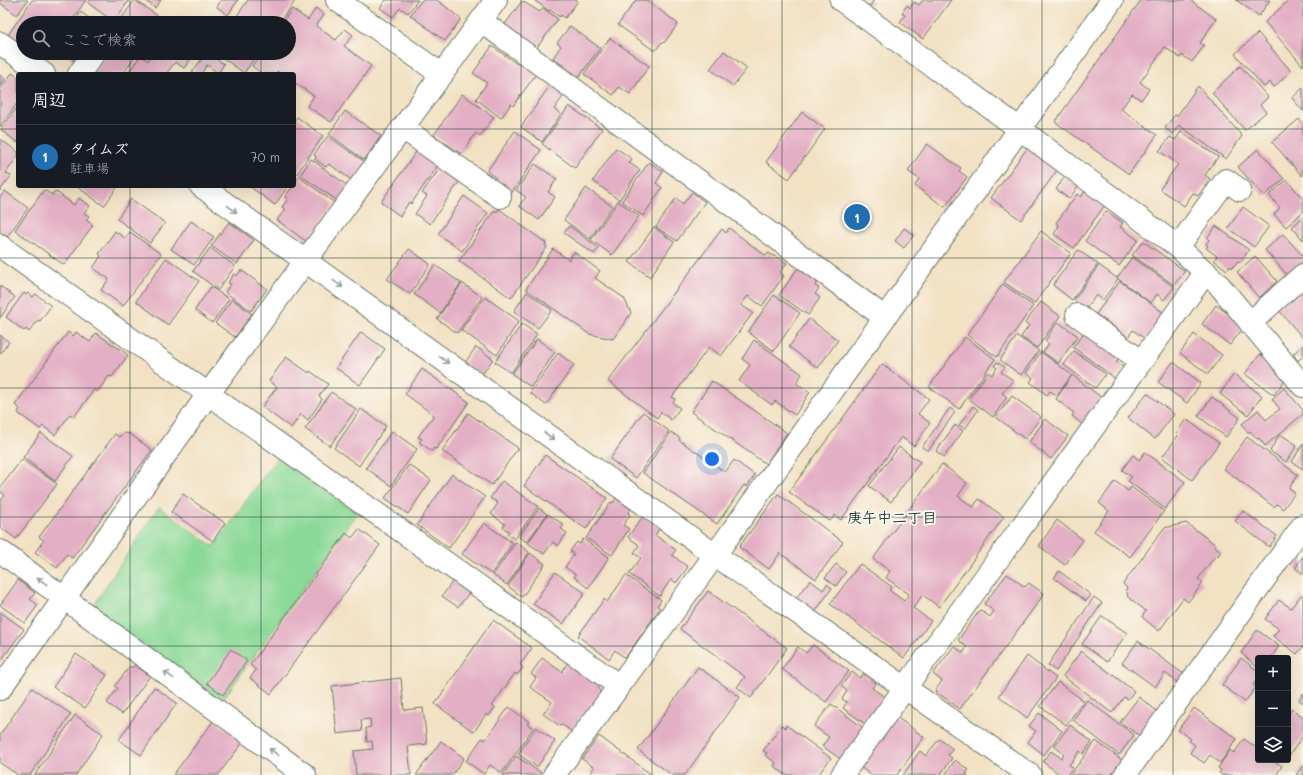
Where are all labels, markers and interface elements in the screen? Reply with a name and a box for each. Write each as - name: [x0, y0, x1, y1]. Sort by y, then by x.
- search box: [16, 16, 296, 60]
- icon: search: [30, 27, 52, 49]
- text: ここで検索: [62, 29, 137, 49]
- text: 周辺: [32, 88, 66, 110]
- text: タイムズ: [70, 138, 129, 158]
- text: 1: [42, 148, 48, 165]
- text: 70 m: [250, 148, 280, 165]
- text: 駐車場: [70, 159, 109, 176]
- pin: 1: [844, 202, 870, 232]
- one-way arrow: [227, 205, 238, 213]
- one-way arrow: [332, 280, 343, 288]
- one-way arrow: [438, 356, 449, 364]
- one-way arrow: [544, 432, 555, 440]
- your location: [702, 449, 722, 469]
- district label: 庚午中二丁目: [847, 507, 937, 527]
- one-way arrow: [36, 577, 47, 585]
- map controls: [1255, 655, 1291, 763]
- button: +: [1255, 655, 1291, 691]
- one-way arrow: [164, 671, 175, 679]
- button: −: [1255, 691, 1291, 727]
- button: layers: [1255, 727, 1291, 763]
- one-way arrow: [268, 748, 279, 756]

